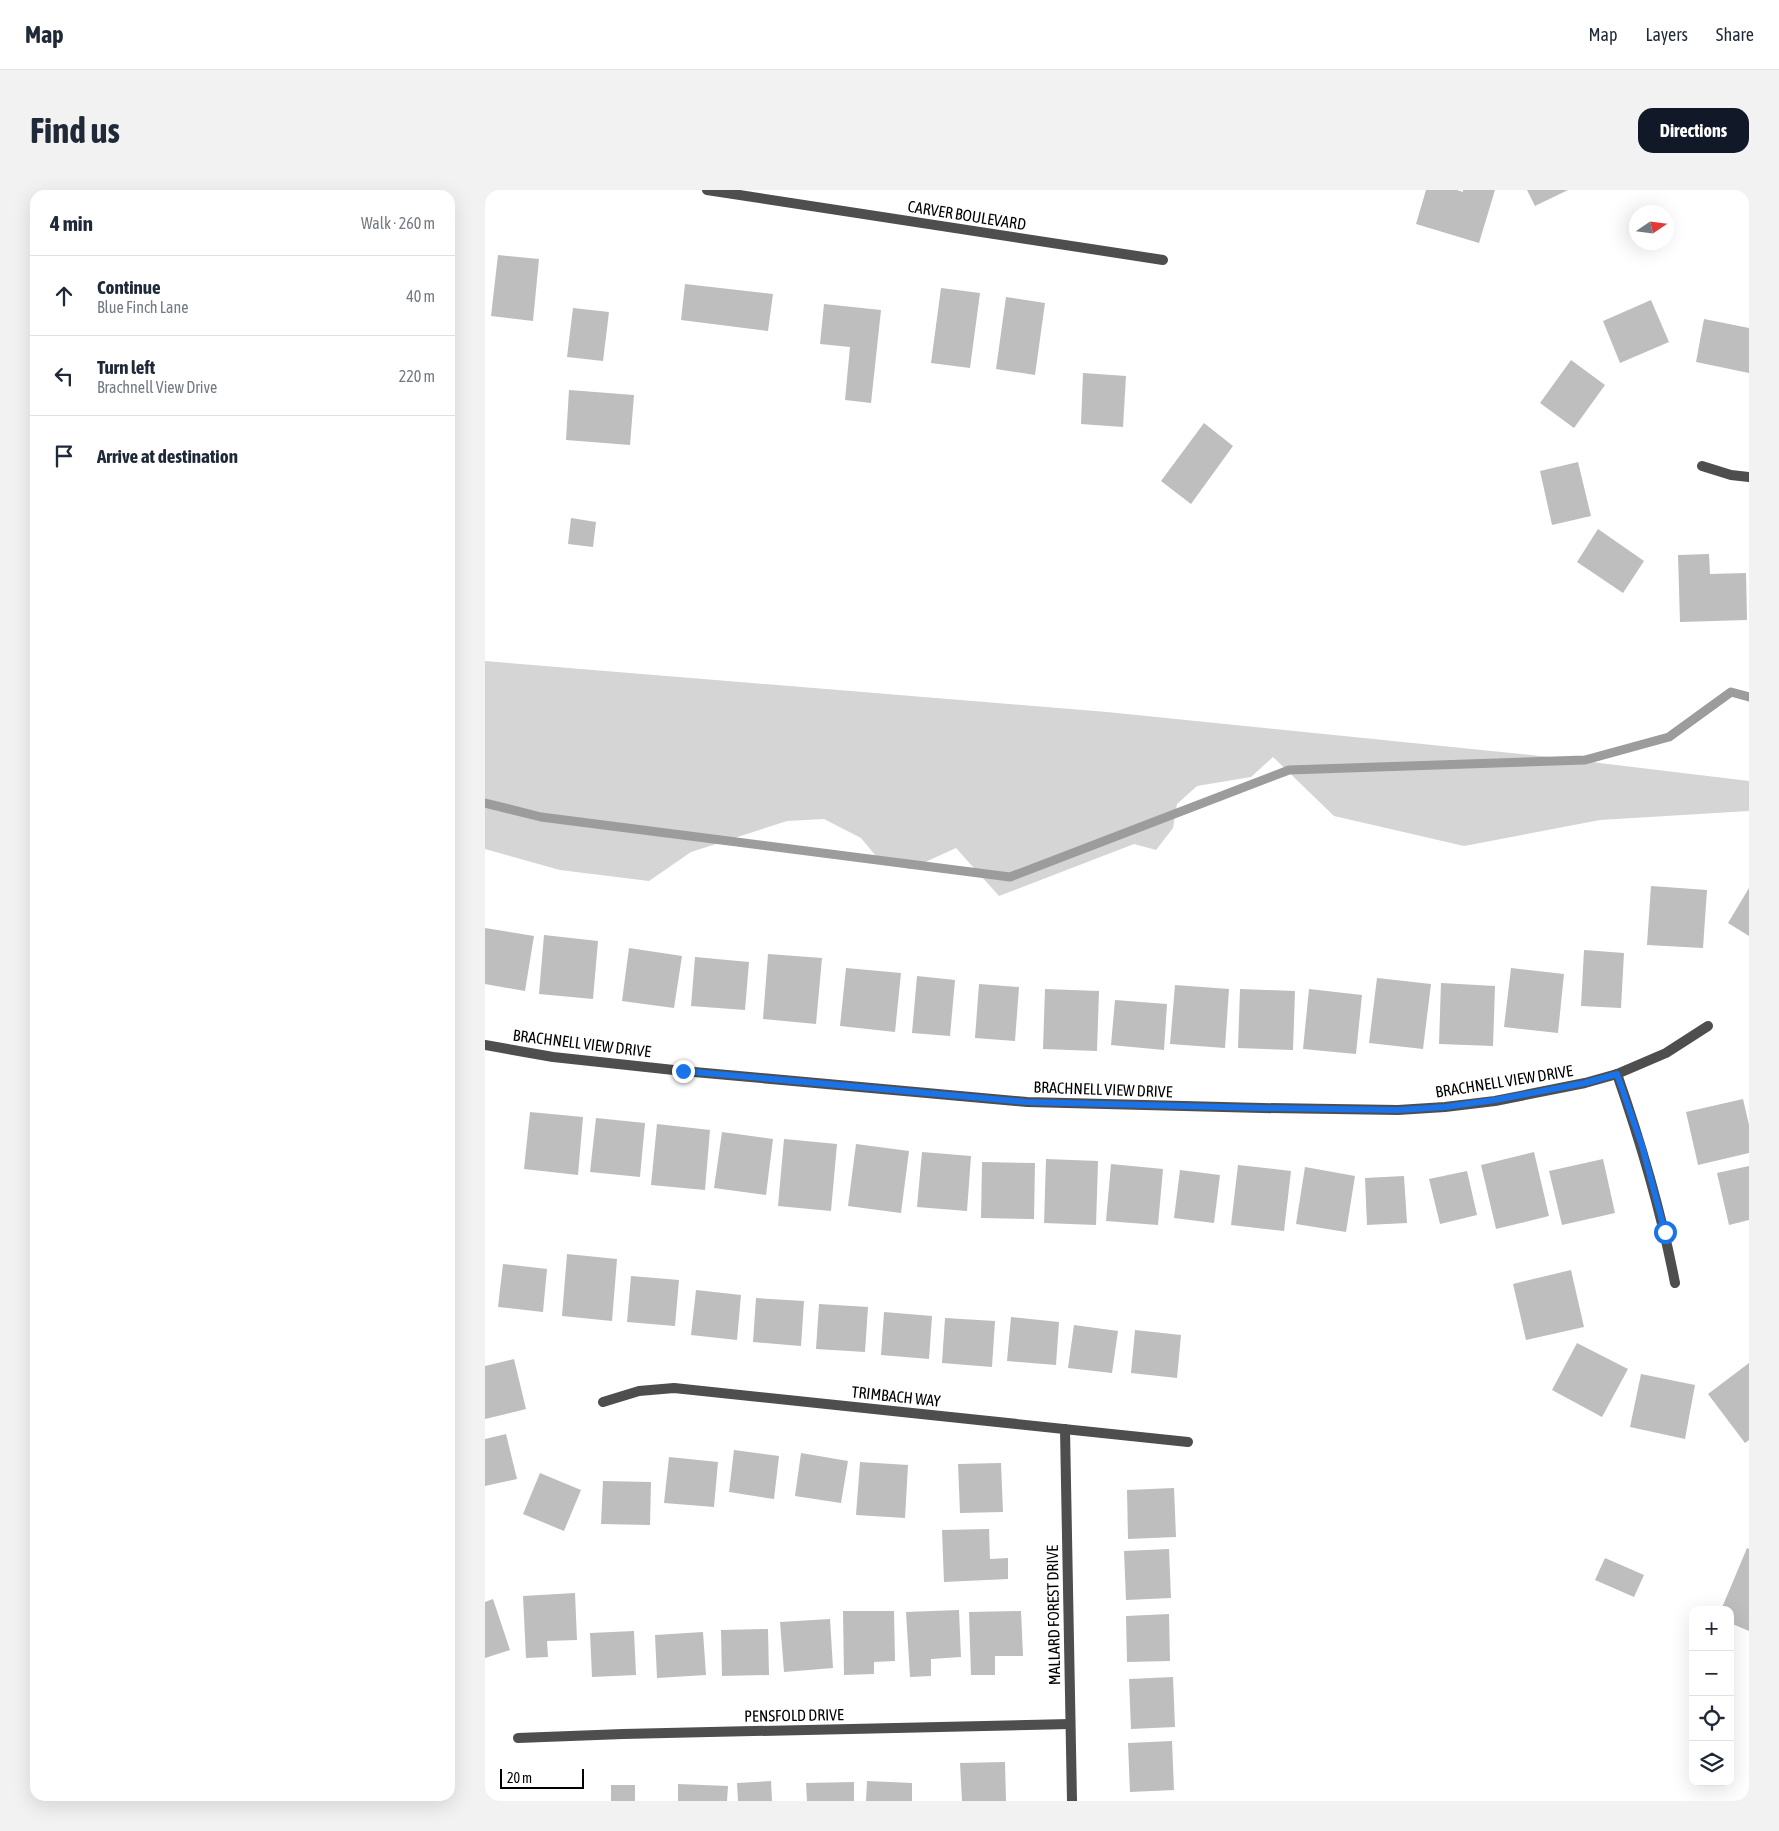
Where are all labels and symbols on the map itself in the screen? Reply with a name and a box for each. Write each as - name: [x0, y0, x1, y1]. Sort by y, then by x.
- street label: CARVER BOULEVARD: [907, 197, 1027, 233]
- north arrow: [1629, 205, 1674, 250]
- street label: BRACHNELL VIEW DRIVE: [512, 1026, 652, 1060]
- route end: [672, 1060, 695, 1083]
- street label: BRACHNELL VIEW DRIVE: [1434, 1061, 1574, 1101]
- street label: BRACHNELL VIEW DRIVE: [1033, 1078, 1173, 1100]
- route start: [1654, 1221, 1677, 1244]
- street label: TRIMBACH WAY: [851, 1382, 942, 1410]
- street label: MALLARD FOREST DRIVE: [1043, 1545, 1063, 1685]
- street label: PENSFOLD DRIVE: [744, 1705, 844, 1725]
- scale bar: [500, 1766, 584, 1789]

